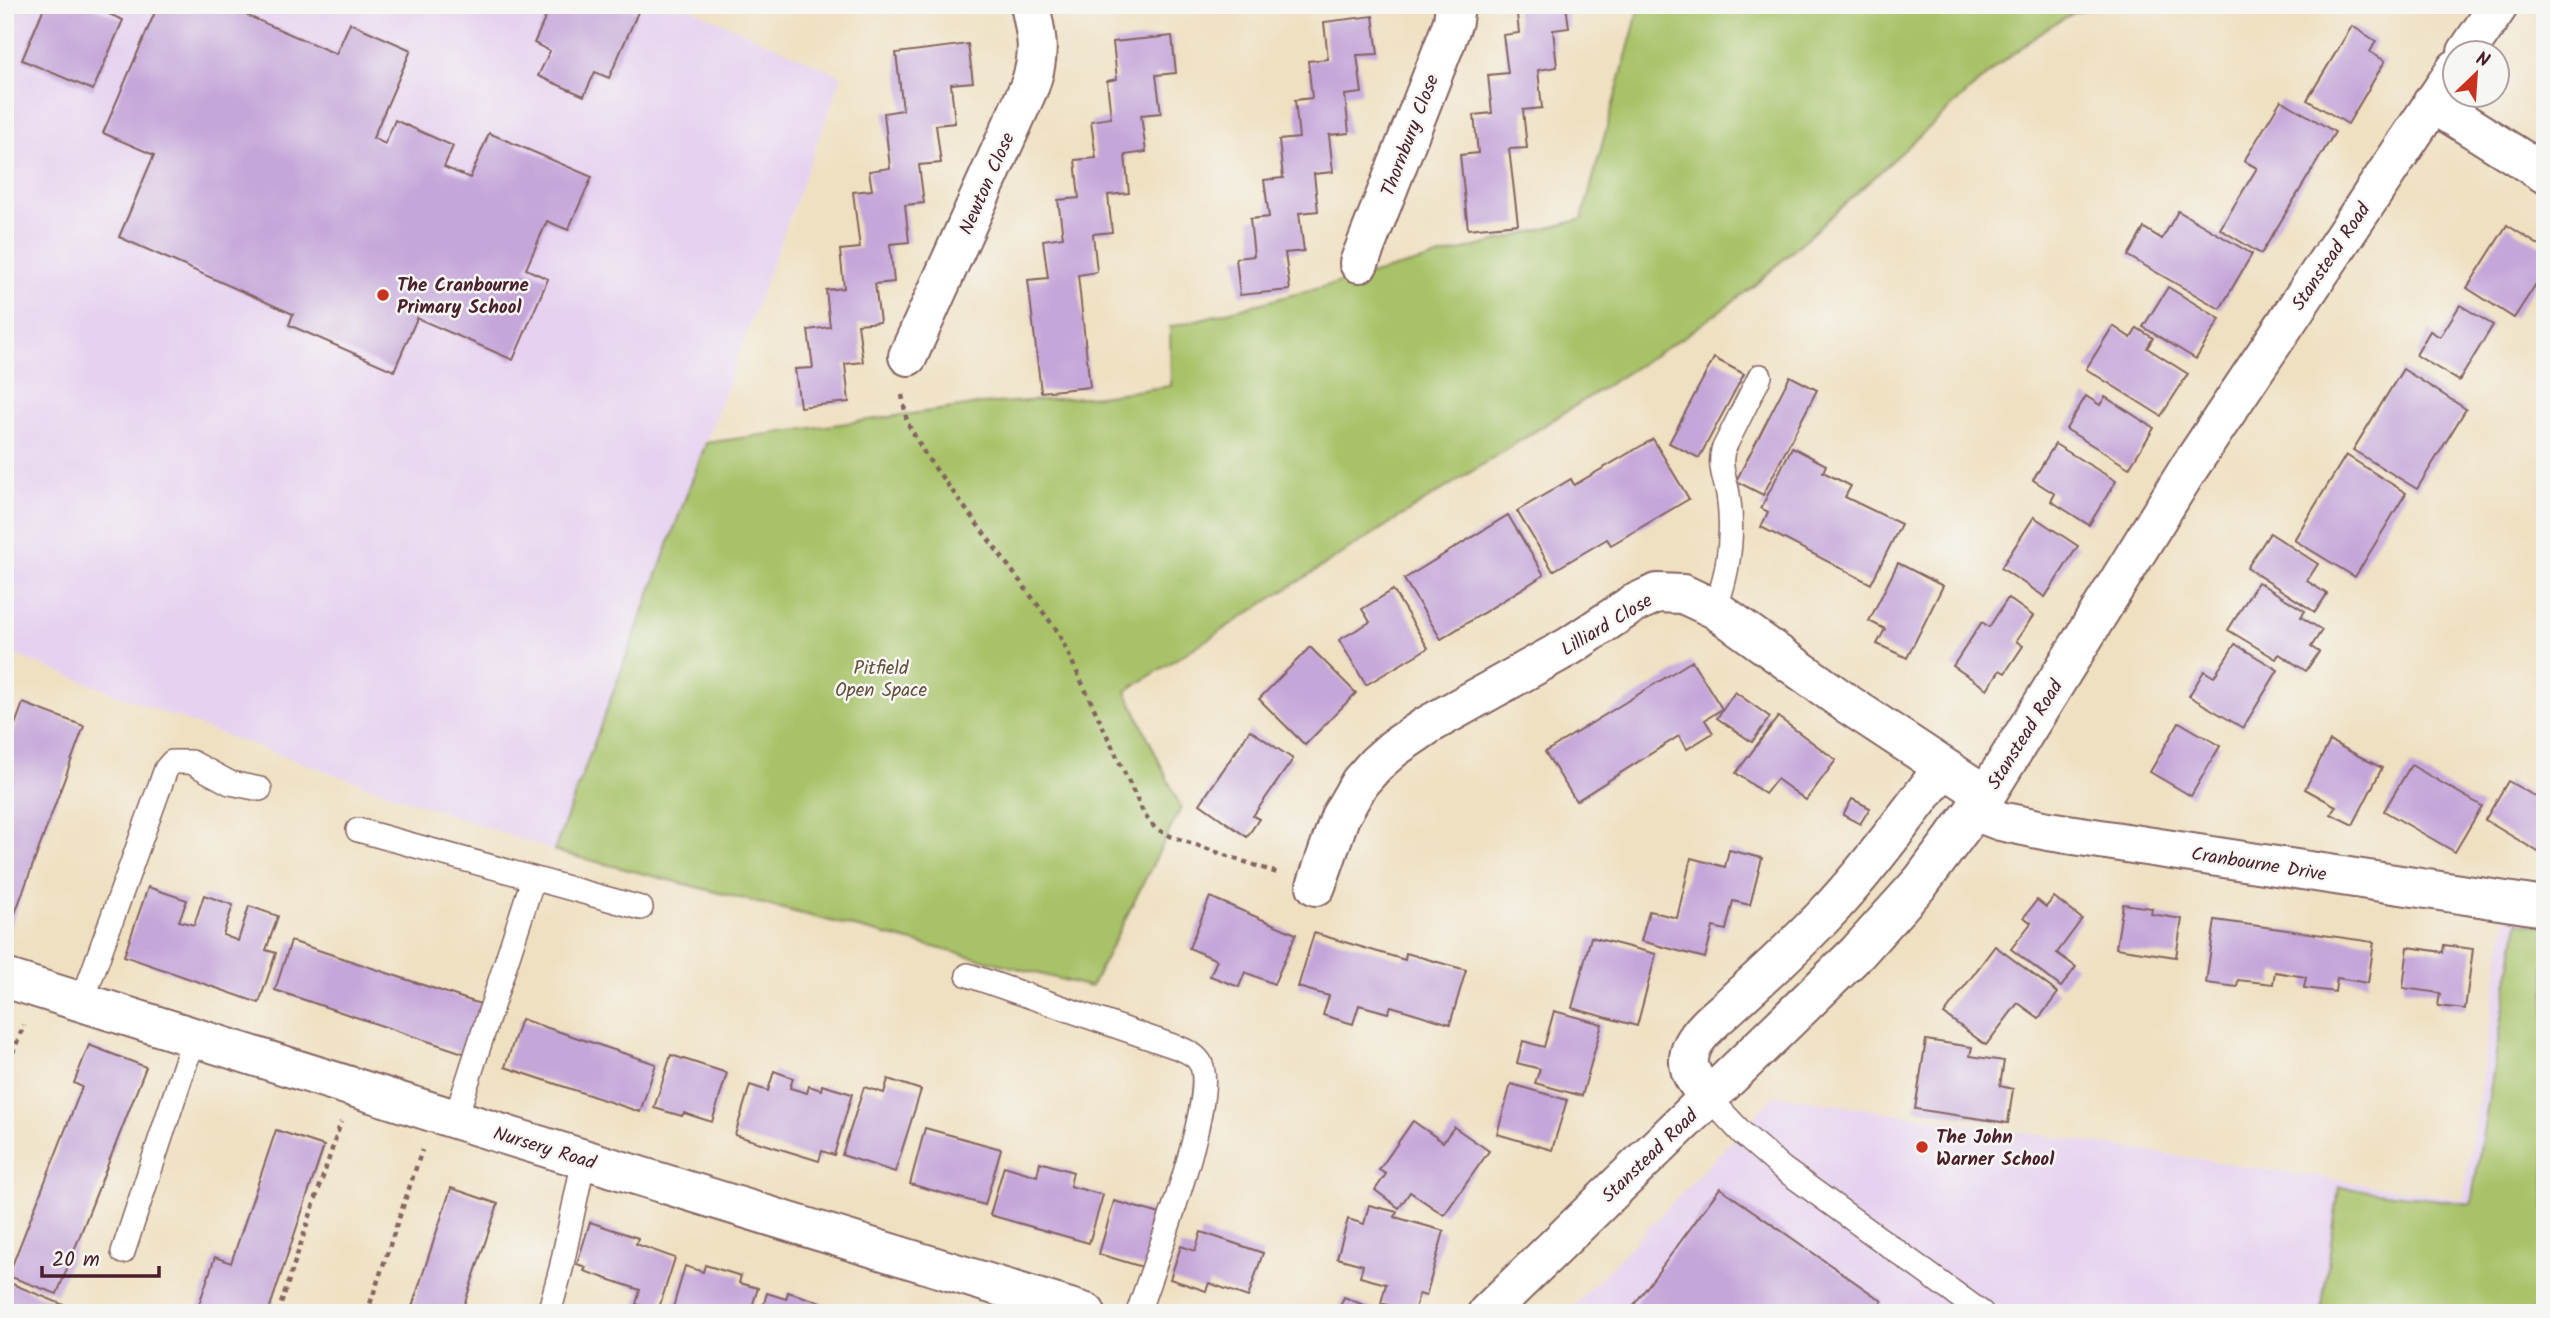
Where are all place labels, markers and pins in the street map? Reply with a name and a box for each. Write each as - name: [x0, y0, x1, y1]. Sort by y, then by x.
- place label: The Cranbourne Primary School: [397, 271, 529, 323]
- marker: The Cranbourne Primary School: [375, 287, 391, 303]
- place label: The John Warner School: [1936, 1123, 2055, 1175]
- marker: The John Warner School: [1914, 1139, 1930, 1155]

